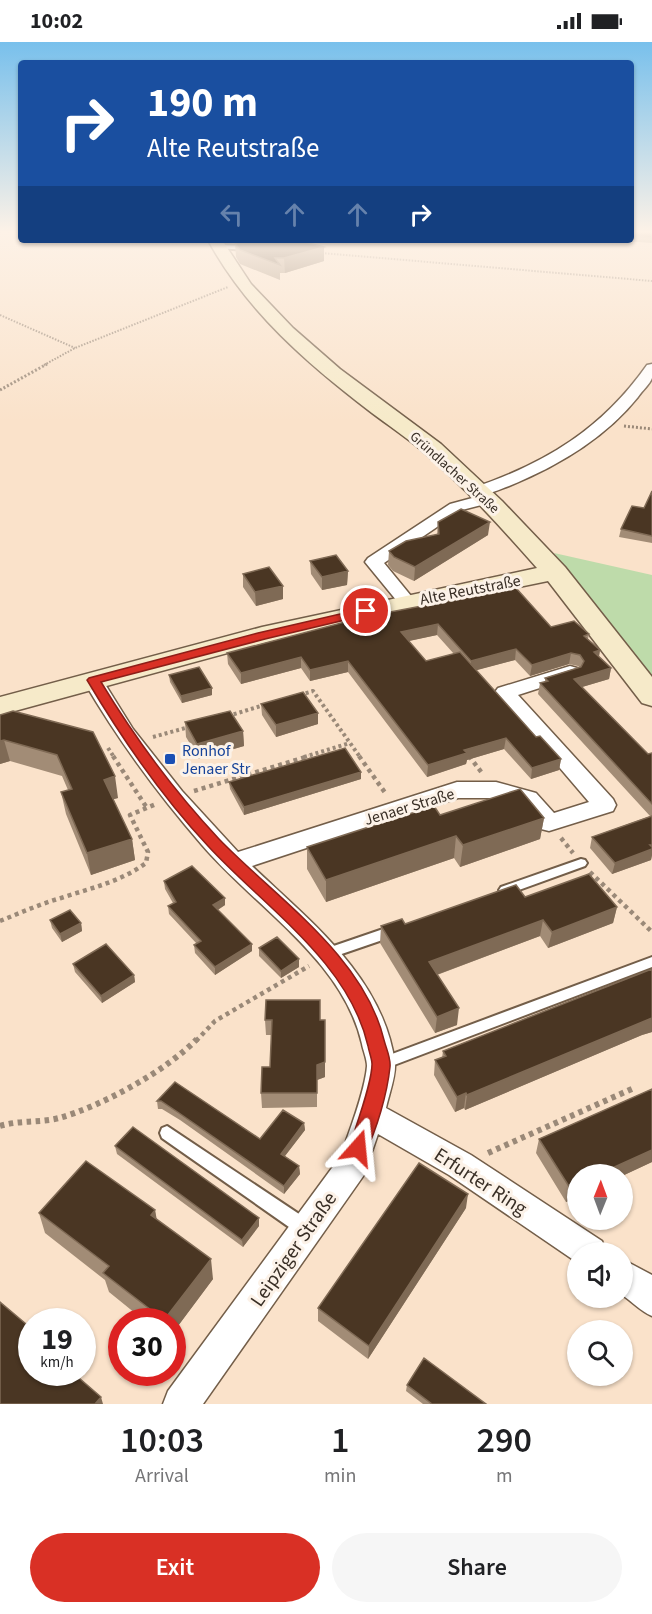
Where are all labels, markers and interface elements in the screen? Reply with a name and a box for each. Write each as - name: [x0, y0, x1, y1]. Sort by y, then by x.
- text: 10:02: [30, 5, 83, 37]
- text: 190 m: [147, 73, 258, 133]
- icon: right: [48, 84, 126, 162]
- text: Alte Reutstraße: [147, 129, 319, 168]
- icon: left: [215, 198, 248, 231]
- icon: ahead: [278, 198, 311, 231]
- icon: ahead: [341, 198, 374, 231]
- icon: right: [404, 198, 437, 231]
- street label: Gründlacher Straße: [405, 427, 504, 518]
- street label: Alte Reutstraße: [418, 569, 522, 611]
- pin: [340, 585, 391, 636]
- icon: arrive: [349, 594, 382, 627]
- place label: Ronhof Jenaer Str: [182, 740, 251, 780]
- marker: Ronhof Jenaer Str: [163, 752, 177, 766]
- street label: Jenaer Straße: [362, 783, 457, 831]
- position arrow: [326, 1116, 390, 1180]
- street label: Erfurter Ring: [428, 1141, 532, 1222]
- north arrow: [567, 1164, 633, 1230]
- map controls: [567, 1164, 633, 1386]
- street label: Leipziger Straße: [244, 1186, 344, 1313]
- button: sound: [567, 1242, 633, 1308]
- speed limit sign: 30: [108, 1308, 186, 1386]
- text: 19: [41, 1318, 73, 1361]
- button: search: [567, 1320, 633, 1386]
- text: km/h: [40, 1352, 74, 1373]
- text: 10:03: [120, 1415, 204, 1466]
- text: 1: [331, 1415, 349, 1466]
- text: 290: [476, 1415, 532, 1466]
- text: Arrival: [135, 1462, 189, 1490]
- text: min: [324, 1462, 356, 1490]
- text: m: [496, 1462, 512, 1490]
- button: Exit: [30, 1533, 320, 1602]
- button: Share: [332, 1533, 622, 1602]

